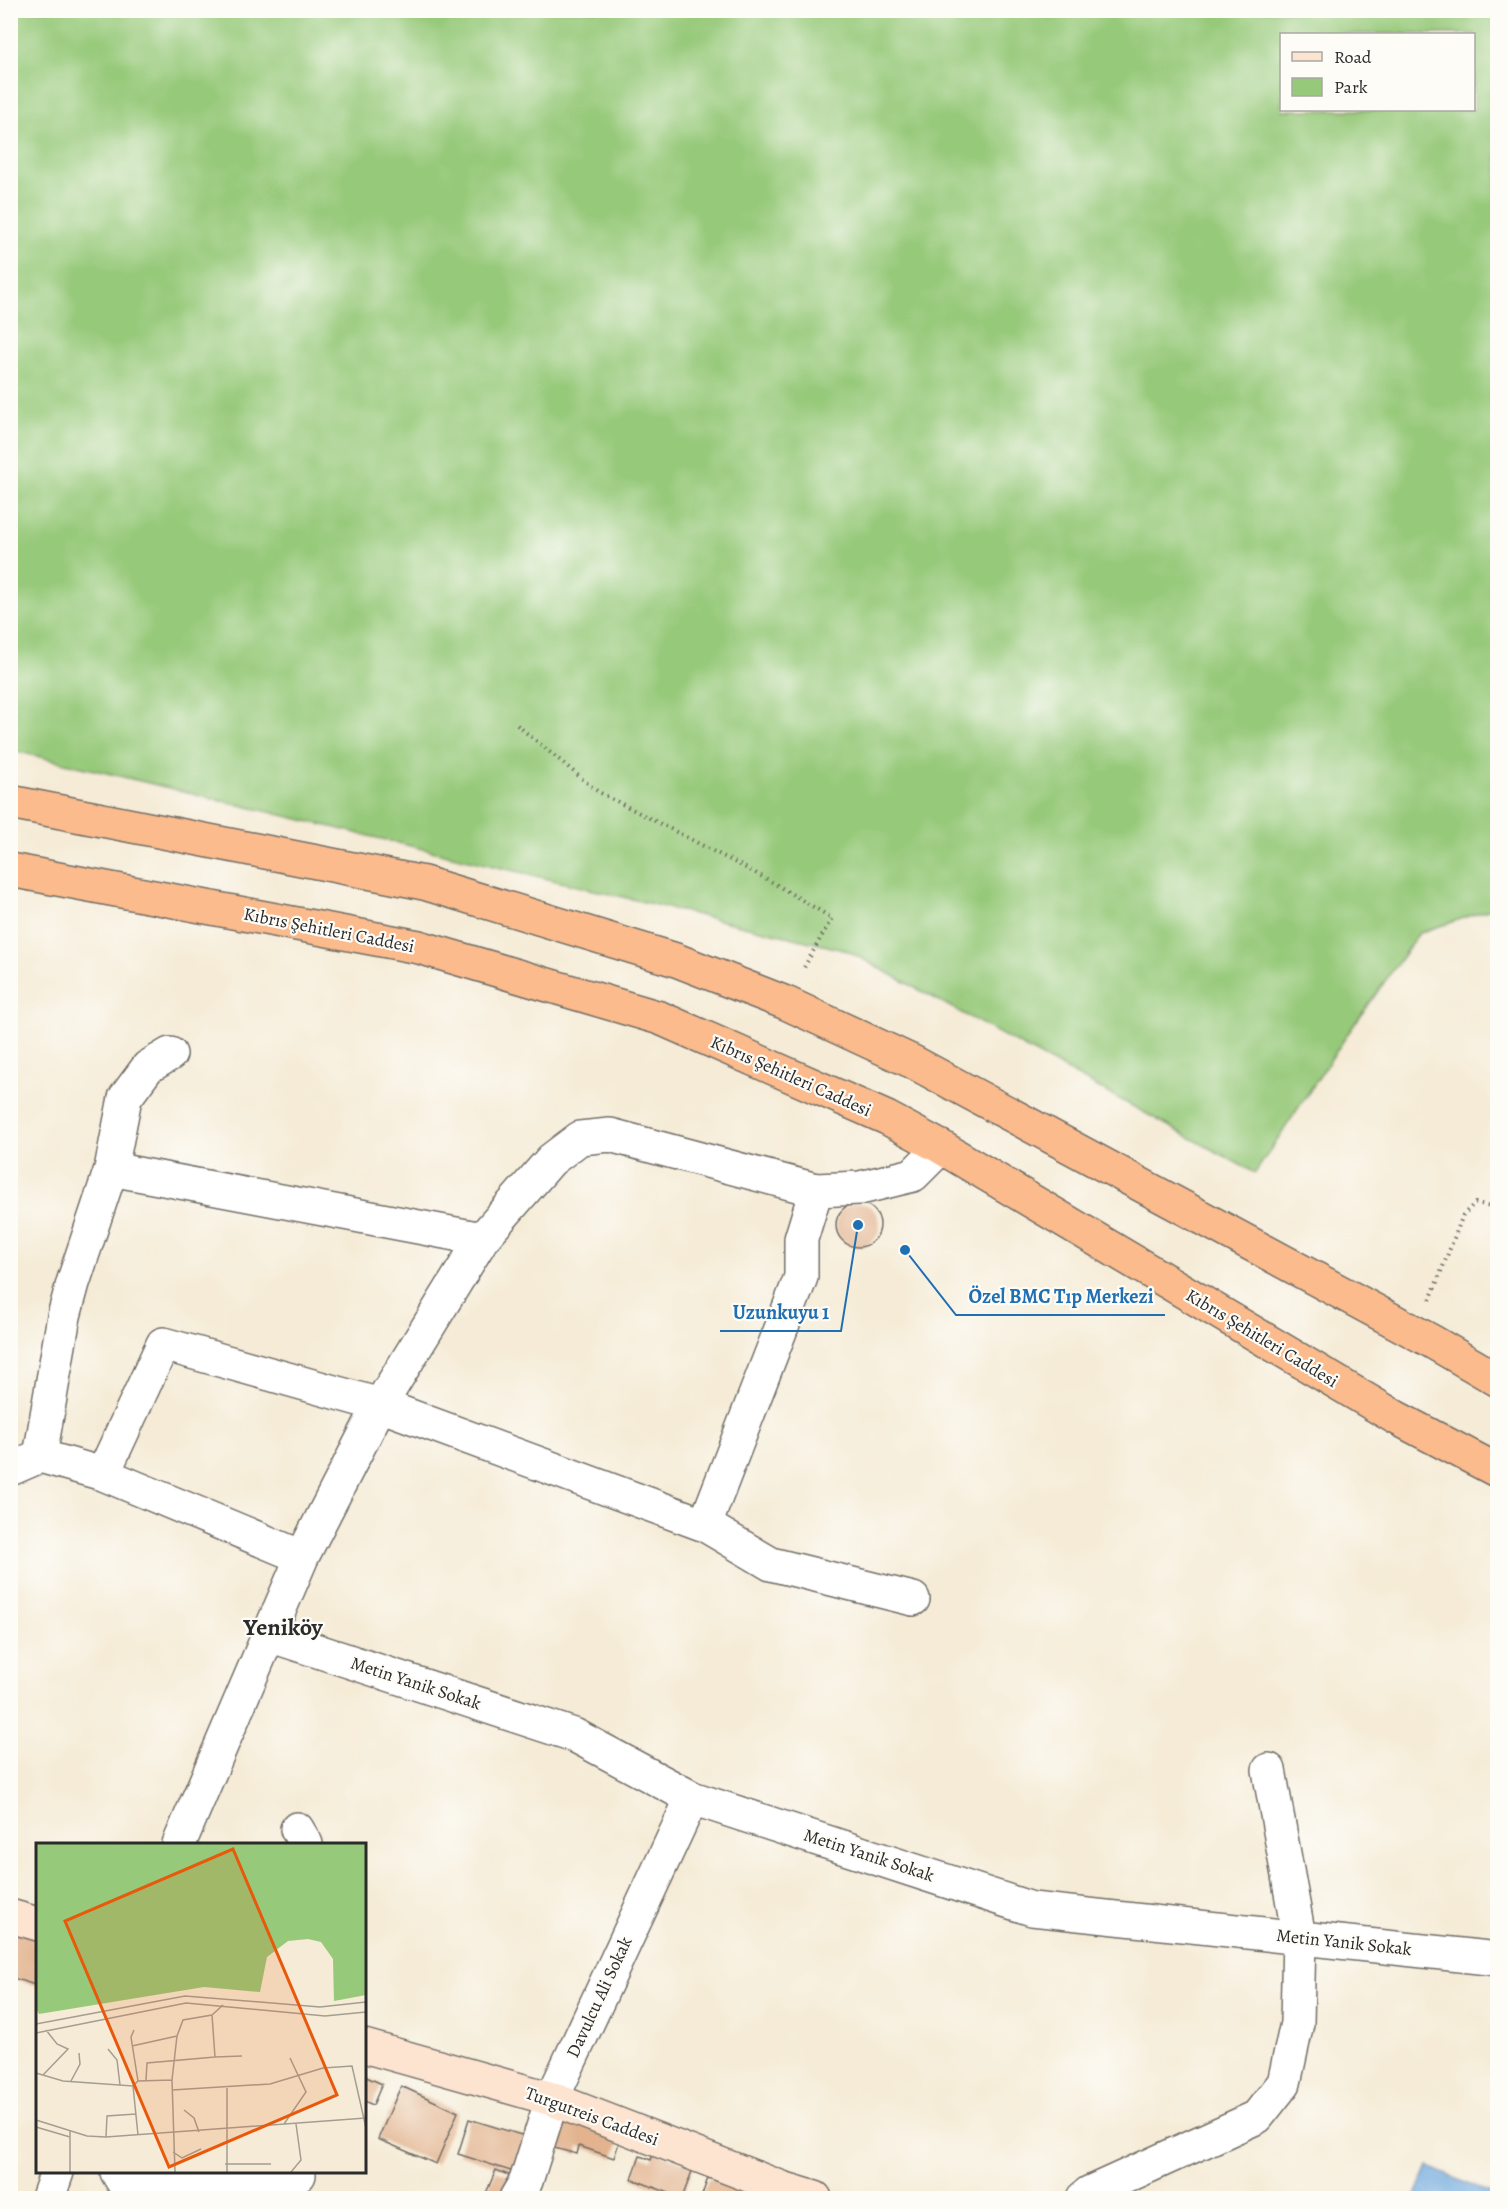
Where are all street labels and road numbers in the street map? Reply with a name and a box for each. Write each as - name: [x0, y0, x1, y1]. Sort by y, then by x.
- street label: Kıbrıs Şehitleri Caddesi: [242, 902, 416, 958]
- street label: Kıbrıs Şehitleri Caddesi: [707, 1030, 875, 1122]
- street label: Kıbrıs Şehitleri Caddesi: [1181, 1283, 1343, 1393]
- street label: Metin Yanik Sokak: [348, 1651, 484, 1715]
- street label: Metin Yanik Sokak: [801, 1823, 937, 1887]
- street label: Metin Yanik Sokak: [1275, 1923, 1413, 1961]
- street label: Davulcu Ali Sokak: [560, 1933, 638, 2061]
- street label: Turgutreis Caddesi: [522, 2081, 662, 2151]

